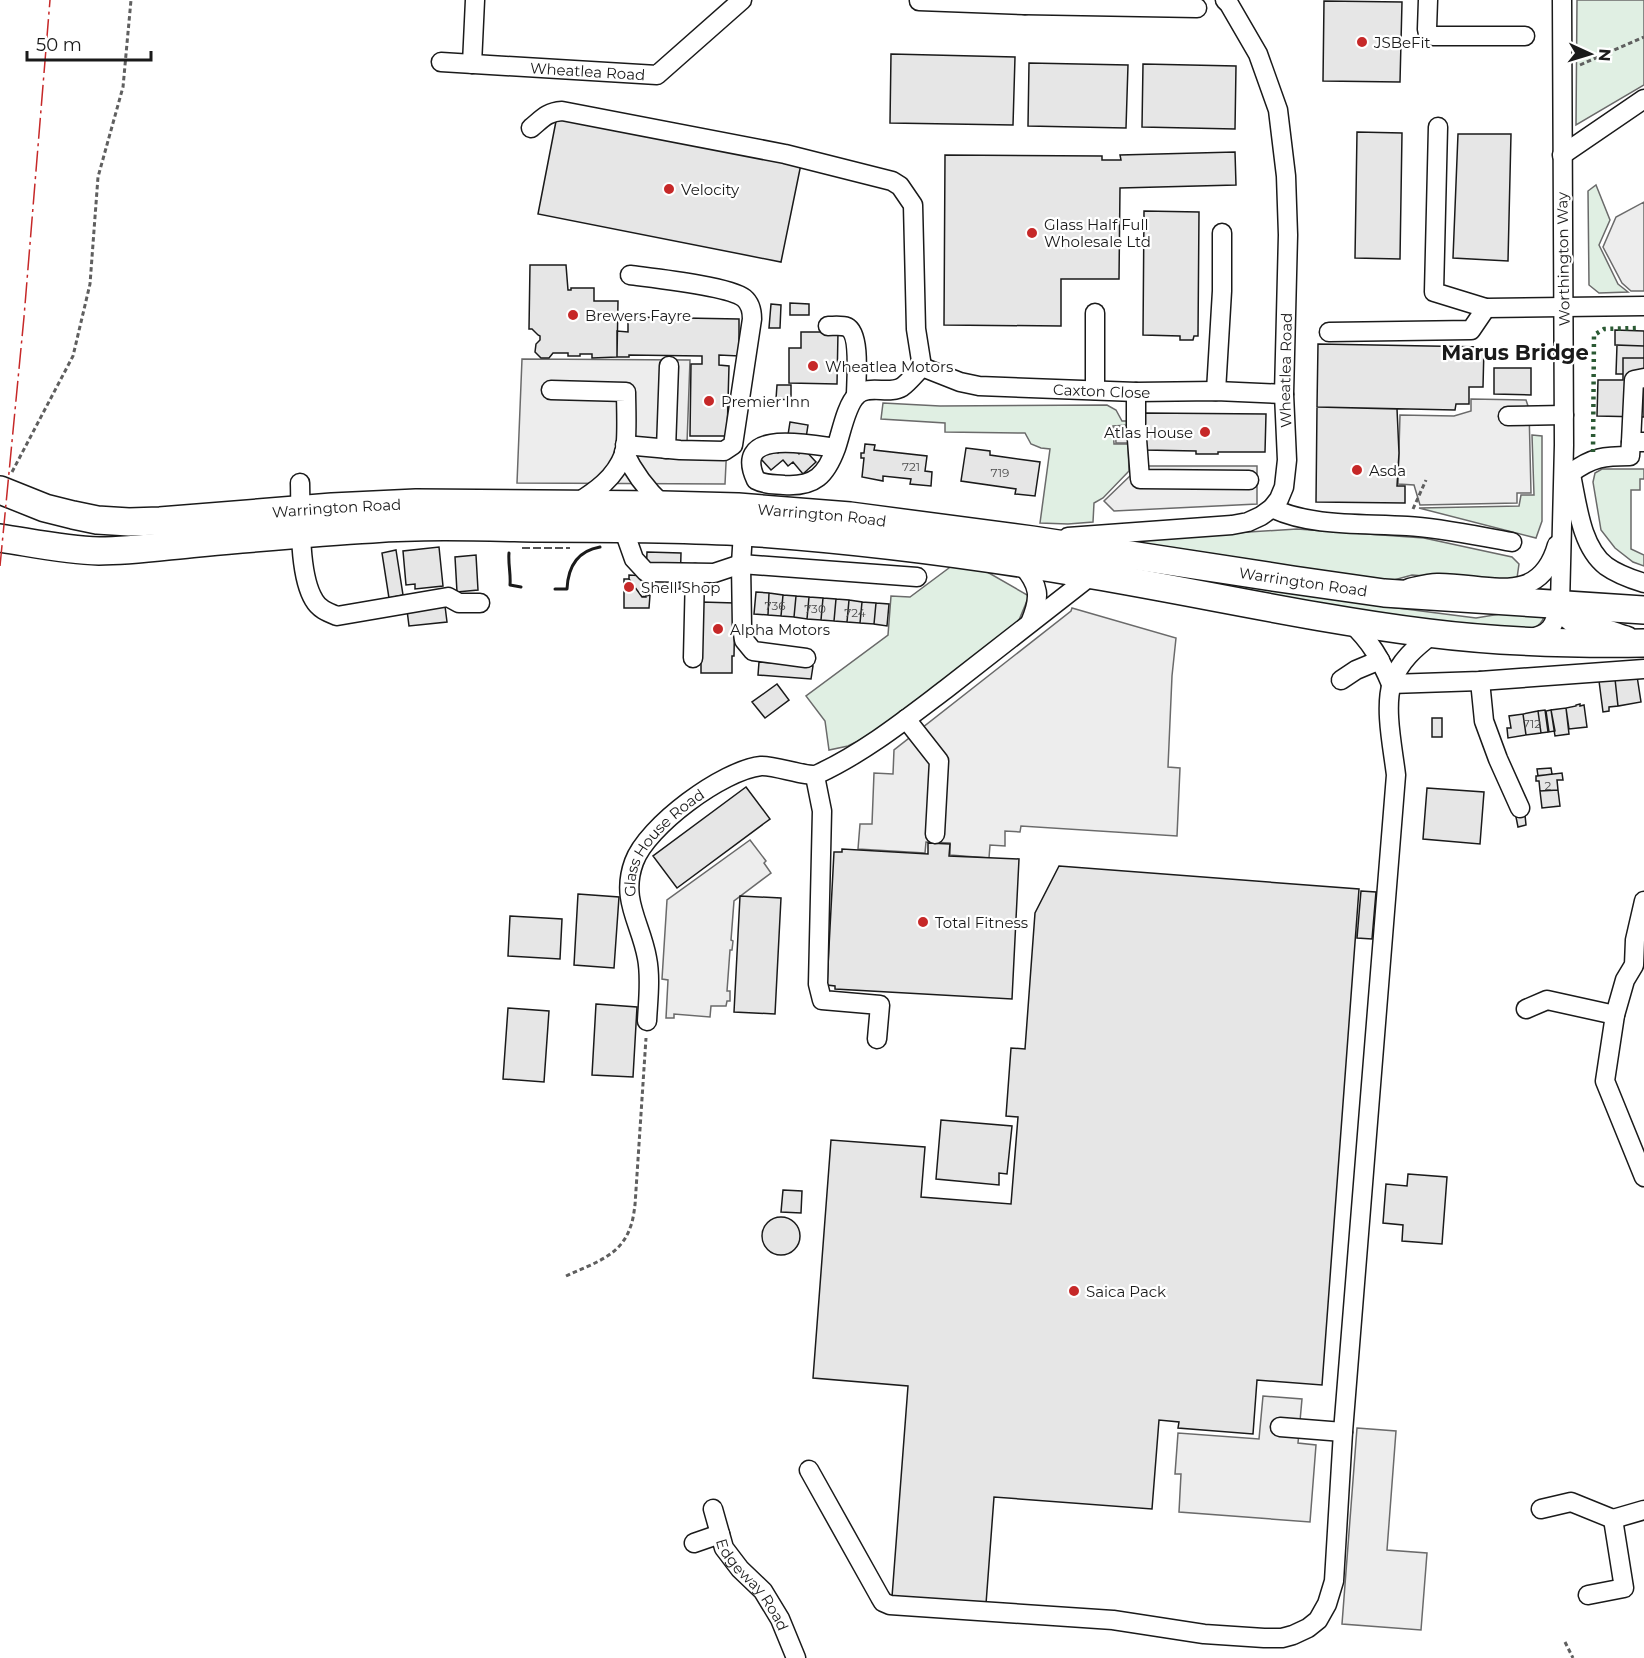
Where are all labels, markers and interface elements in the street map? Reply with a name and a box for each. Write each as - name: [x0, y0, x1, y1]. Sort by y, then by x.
- scale bar: [27, 24, 152, 62]
- north arrow: [1560, 24, 1620, 84]
- place label: JSBeFit: [1373, 33, 1431, 52]
- text: 50 m: [36, 34, 82, 56]
- marker: JSBeFit: [1355, 35, 1369, 49]
- text: N: [1595, 48, 1614, 62]
- street label: Wheatlea Road: [530, 58, 646, 84]
- place label: Velocity: [681, 180, 740, 199]
- marker: Velocity: [662, 182, 676, 196]
- street label: Worthington Way: [1552, 191, 1574, 326]
- place label: Glass Half Full Wholesale Ltd: [1044, 215, 1151, 251]
- marker: Glass Half Full Wholesale Ltd: [1025, 226, 1039, 240]
- place label: Brewers Fayre: [585, 306, 691, 325]
- marker: Brewers Fayre: [566, 308, 580, 322]
- street label: Wheatlea Road: [1274, 312, 1296, 428]
- district label: Marus Bridge: [1441, 340, 1589, 365]
- place label: Wheatlea Motors: [825, 357, 953, 376]
- marker: Wheatlea Motors: [806, 359, 820, 373]
- street label: Caxton Close: [1053, 379, 1150, 402]
- place label: Premier Inn: [721, 392, 810, 411]
- marker: Premier Inn: [702, 394, 716, 408]
- place label: Atlas House: [1104, 423, 1193, 442]
- marker: Atlas House: [1198, 425, 1212, 439]
- house number: 721: [902, 459, 920, 474]
- place label: Asda: [1369, 461, 1406, 480]
- marker: Asda: [1350, 463, 1364, 477]
- house number: 719: [991, 465, 1009, 480]
- street label: Warrington Road: [271, 494, 402, 521]
- street label: Warrington Road: [757, 499, 888, 530]
- street label: Warrington Road: [1238, 562, 1369, 600]
- place label: Shell Shop: [641, 578, 720, 597]
- marker: Shell Shop: [622, 580, 636, 594]
- house number: 736: [764, 598, 786, 613]
- house number: 730: [804, 601, 826, 616]
- house number: 724: [844, 605, 866, 620]
- place label: Alpha Motors: [730, 620, 830, 639]
- marker: Alpha Motors: [711, 622, 725, 636]
- house number: 712: [1523, 716, 1541, 731]
- house number: 2: [1545, 778, 1552, 793]
- street label: Glass House Road: [620, 784, 708, 897]
- place label: Total Fitness: [935, 913, 1028, 932]
- marker: Total Fitness: [916, 915, 930, 929]
- place label: Saica Pack: [1086, 1282, 1166, 1301]
- marker: Saica Pack: [1067, 1284, 1081, 1298]
- street label: Edgeway Road: [712, 1536, 793, 1633]

